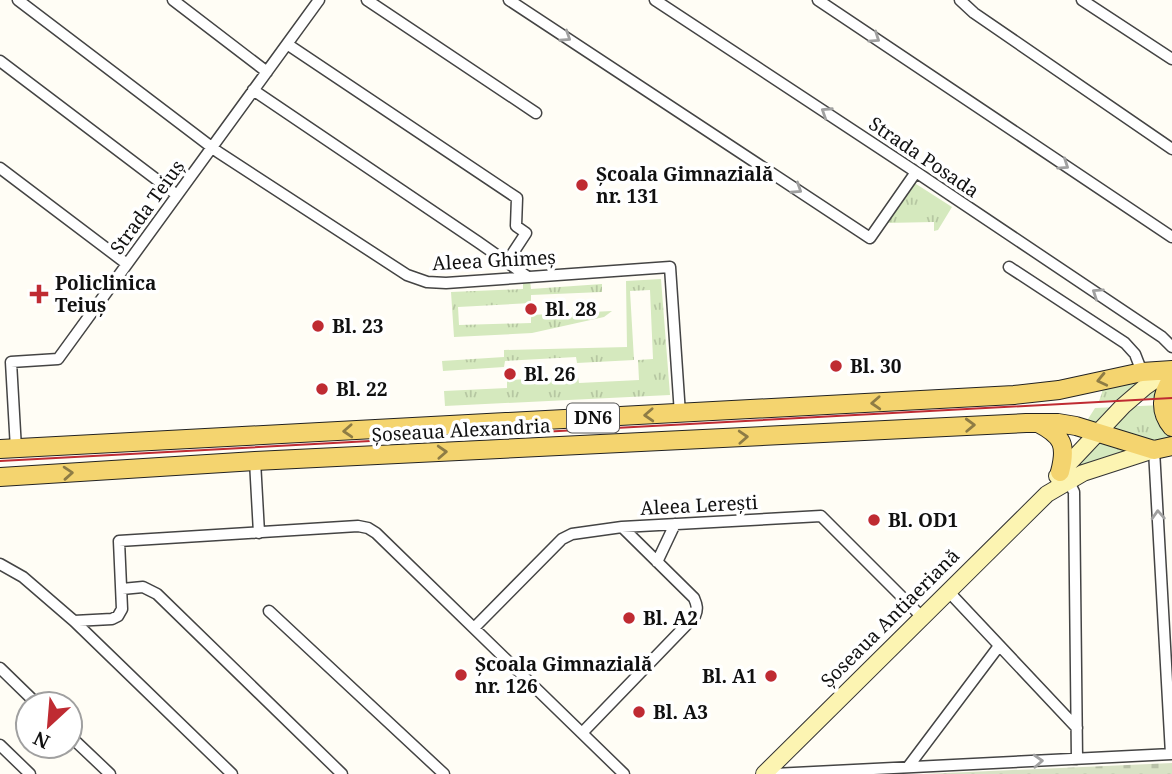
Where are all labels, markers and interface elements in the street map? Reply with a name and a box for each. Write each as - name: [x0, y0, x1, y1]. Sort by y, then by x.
- one-way arrow: [558, 29, 571, 42]
- one-way arrow: [867, 30, 880, 43]
- one-way arrow: [821, 108, 834, 121]
- street label: Strada Posada: [864, 111, 984, 203]
- street label: Strada Teiuș: [104, 154, 190, 260]
- one-way arrow: [1056, 156, 1069, 169]
- place label: Școala Gimnazială nr. 131: [596, 161, 773, 209]
- marker: Școala Gimnazială nr. 131: [574, 177, 590, 193]
- one-way arrow: [790, 181, 803, 194]
- street label: Aleea Ghimeș: [432, 244, 556, 276]
- place label: Policlinica Teiuș: [55, 270, 156, 318]
- marker: Policlinica Teiuș: [29, 284, 49, 304]
- one-way arrow: [1091, 288, 1104, 301]
- place label: Bl. 28: [545, 296, 597, 322]
- marker: Bl. 28: [523, 301, 539, 317]
- place label: Bl. 23: [332, 313, 383, 339]
- marker: Bl. 23: [310, 318, 326, 334]
- place label: Bl. 30: [850, 353, 902, 379]
- marker: Bl. 30: [828, 358, 844, 374]
- place label: Bl. 26: [524, 361, 576, 387]
- marker: Bl. 26: [502, 366, 518, 382]
- one-way arrow: [1096, 372, 1108, 386]
- place label: Bl. 22: [336, 376, 387, 402]
- marker: Bl. 22: [314, 381, 330, 397]
- one-way arrow: [870, 395, 881, 410]
- road number: DN6: [567, 404, 619, 432]
- one-way arrow: [643, 407, 654, 422]
- street label: Șoseaua Alexandria: [371, 412, 551, 448]
- one-way arrow: [965, 417, 976, 432]
- one-way arrow: [342, 423, 353, 438]
- one-way arrow: [737, 429, 748, 444]
- one-way arrow: [437, 445, 448, 460]
- one-way arrow: [63, 466, 74, 481]
- street label: Aleea Lerești: [640, 489, 758, 521]
- place label: Bl. OD1: [888, 507, 958, 533]
- one-way arrow: [1150, 509, 1165, 520]
- marker: Bl. OD1: [866, 512, 882, 528]
- street label: Șoseaua Antiaeriană: [815, 543, 965, 693]
- place label: Bl. A2: [643, 605, 698, 631]
- marker: Bl. A2: [621, 610, 637, 626]
- place label: Școala Gimnazială nr. 126: [475, 651, 652, 699]
- place label: Bl. A1: [702, 663, 757, 689]
- marker: Școala Gimnazială nr. 126: [453, 667, 469, 683]
- marker: Bl. A1: [763, 668, 779, 684]
- north arrow: [14, 690, 84, 760]
- place label: Bl. A3: [653, 699, 708, 725]
- marker: Bl. A3: [631, 704, 647, 720]
- text: N: [29, 725, 54, 755]
- one-way arrow: [1032, 754, 1043, 769]

